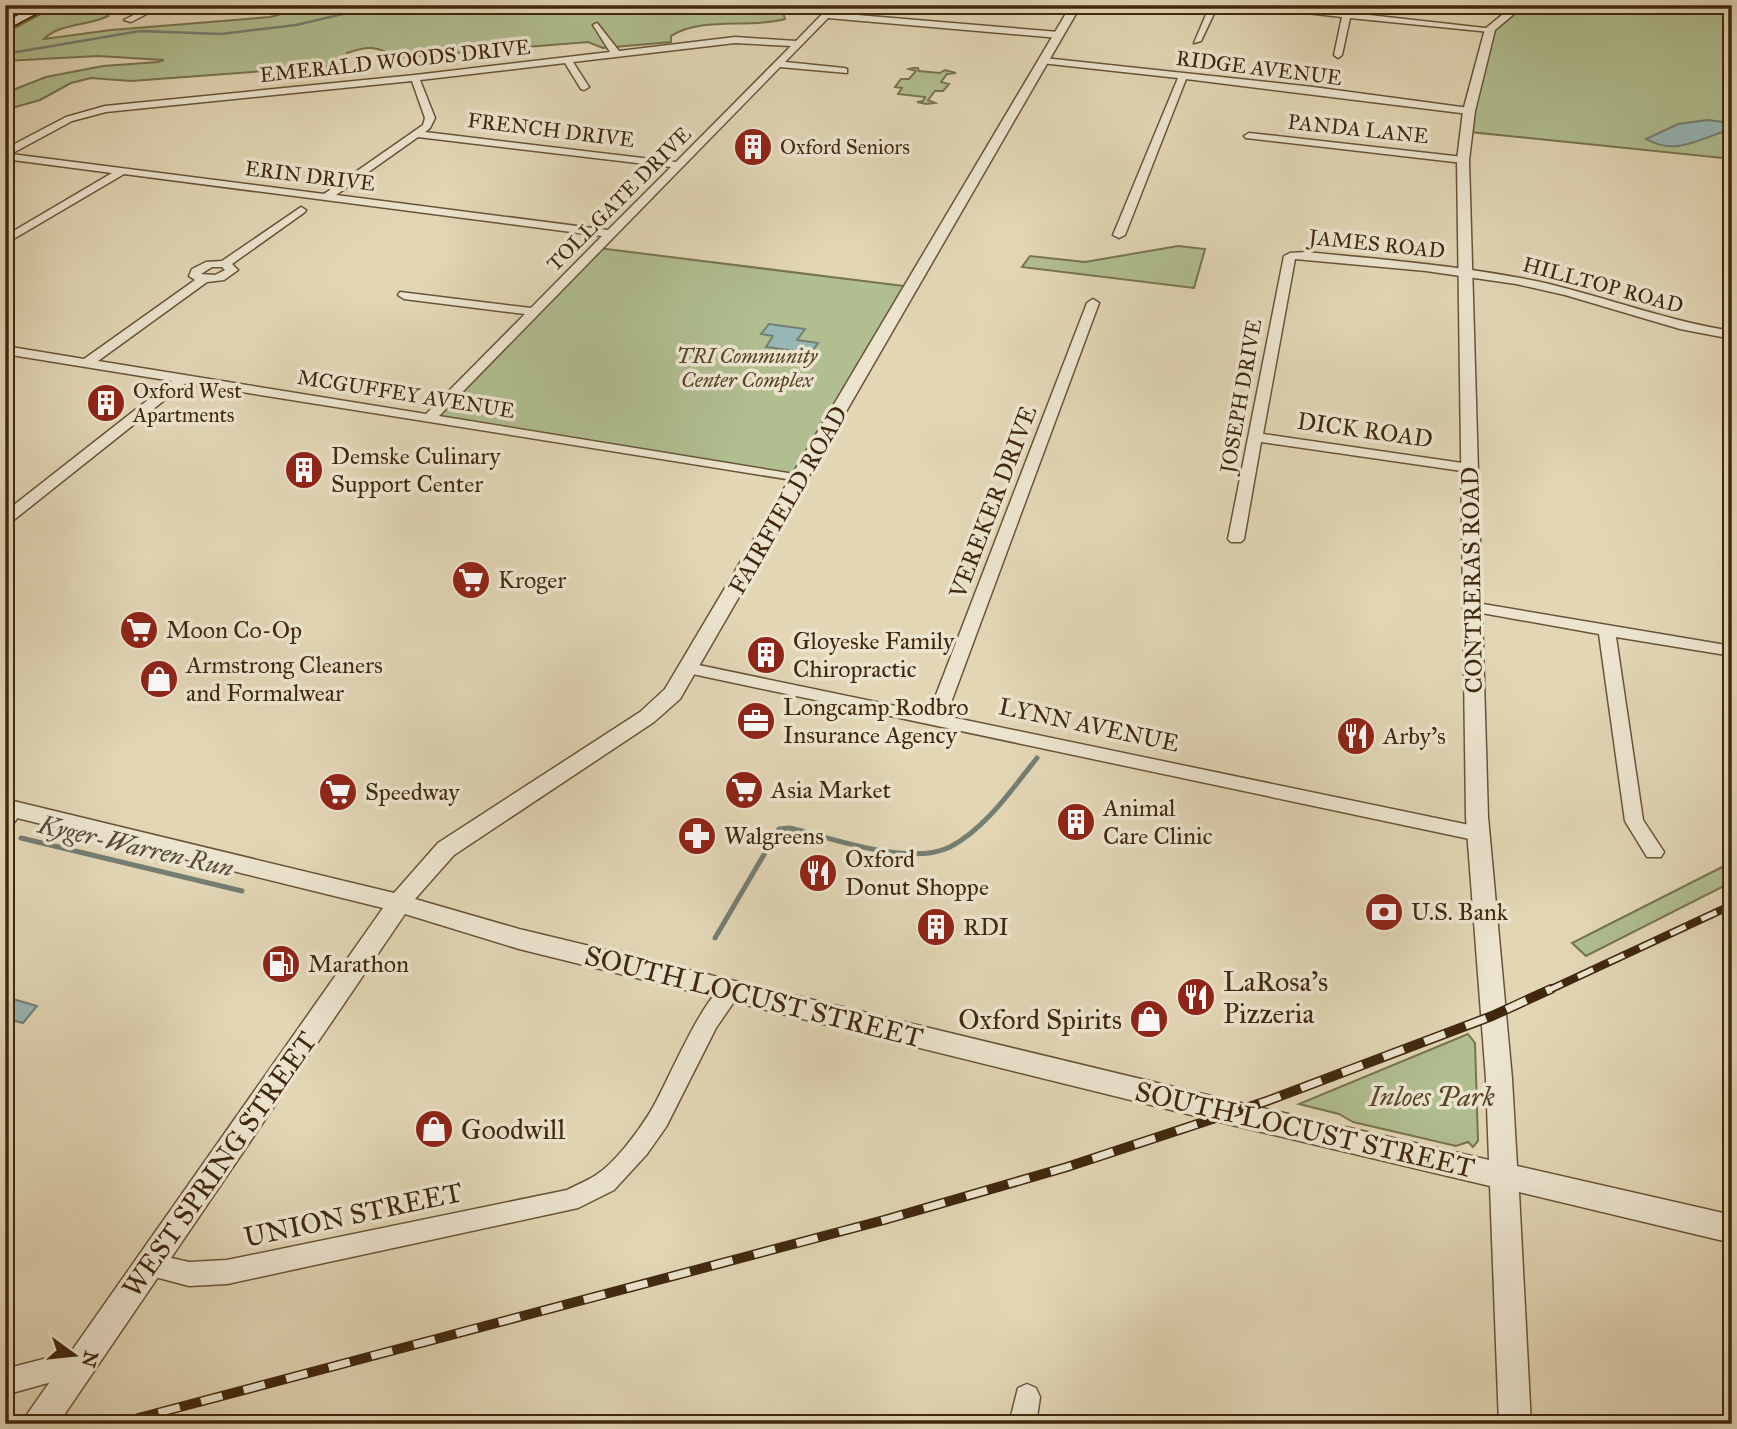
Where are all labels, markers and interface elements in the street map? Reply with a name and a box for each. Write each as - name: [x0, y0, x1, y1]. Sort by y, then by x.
- street label: EMERALD WOODS DRIVE: [259, 34, 531, 88]
- street label: RIDGE AVENUE: [1175, 45, 1343, 91]
- street label: FRENCH DRIVE: [466, 107, 636, 153]
- street label: PANDA LANE: [1286, 109, 1430, 149]
- street label: TOLLGATE DRIVE: [541, 121, 697, 277]
- building icon: Oxford Seniors: [732, 126, 774, 168]
- place label: Oxford Seniors: [780, 134, 910, 160]
- street label: ERIN DRIVE: [243, 155, 377, 197]
- street label: JAMES ROAD: [1306, 224, 1446, 264]
- street label: HILLTOP ROAD: [1520, 251, 1686, 319]
- street label: JOSEPH DRIVE: [1214, 317, 1267, 477]
- park label: TRI Community Center Complex: [677, 343, 819, 393]
- street label: MCGUFFEY AVENUE: [296, 364, 516, 424]
- place label: Oxford West Apartments: [132, 378, 242, 428]
- building icon: Oxford West Apartments: [85, 382, 127, 424]
- street label: FAIRFIELD ROAD: [722, 401, 854, 599]
- street label: VEREKER DRIVE: [942, 401, 1044, 604]
- street label: DICK ROAD: [1295, 406, 1435, 454]
- place label: Demske Culinary Support Center: [331, 441, 501, 499]
- building icon: Demske Culinary Support Center: [283, 449, 325, 491]
- street label: CONTRERAS ROAD: [1455, 466, 1489, 694]
- supermarket icon: Kroger: [450, 559, 492, 601]
- place label: Kroger: [498, 565, 566, 595]
- supermarket icon: Moon Co-Op: [118, 609, 160, 651]
- place label: Moon Co-Op: [166, 615, 302, 645]
- place label: Gloyeske Family Chiropractic: [793, 626, 955, 684]
- building icon: Gloyeske Family Chiropractic: [745, 634, 787, 676]
- place label: Armstrong Cleaners and Formalwear: [185, 650, 383, 708]
- shop icon: Armstrong Cleaners and Formalwear: [138, 658, 180, 700]
- street label: LYNN AVENUE: [996, 691, 1182, 759]
- place label: Longcamp Rodbro Insurance Agency: [783, 692, 969, 750]
- office icon: Longcamp Rodbro Insurance Agency: [735, 700, 777, 742]
- restaurant icon: Arby's: [1335, 715, 1377, 757]
- place label: Arby's: [1382, 721, 1446, 751]
- supermarket icon: Asia Market: [723, 769, 765, 811]
- supermarket icon: Speedway: [317, 771, 359, 813]
- place label: Asia Market: [770, 775, 891, 805]
- place label: Speedway: [365, 777, 460, 807]
- place label: Animal Care Clinic: [1102, 793, 1213, 851]
- building icon: Animal Care Clinic: [1055, 801, 1097, 843]
- water label: Kyger-Warren Run: [33, 808, 237, 884]
- pharmacy icon: Walgreens: [676, 815, 718, 857]
- place label: Walgreens: [724, 821, 824, 851]
- place label: Oxford Donut Shoppe: [845, 844, 989, 902]
- restaurant icon: Oxford Donut Shoppe: [797, 852, 839, 894]
- bank icon: U.S. Bank: [1363, 891, 1405, 933]
- place label: U.S. Bank: [1411, 897, 1509, 927]
- building icon: RDI: [915, 906, 957, 948]
- place label: RDI: [963, 912, 1009, 942]
- street label: SOUTH LOCUST STREET: [581, 937, 927, 1055]
- fuel station icon: Marathon: [260, 943, 302, 985]
- place label: Marathon: [308, 949, 409, 979]
- place label: LaRosa's Pizzeria: [1223, 964, 1328, 1031]
- restaurant icon: LaRosa's Pizzeria: [1175, 976, 1217, 1018]
- shop icon: Oxford Spirits: [1128, 998, 1170, 1040]
- place label: Oxford Spirits: [958, 1002, 1122, 1037]
- street label: WEST SPRING STREET: [114, 1025, 324, 1304]
- street label: SOUTH LOCUST STREET: [1132, 1073, 1478, 1186]
- park label: Inloes Park: [1368, 1079, 1496, 1114]
- shop icon: Goodwill: [413, 1108, 455, 1150]
- place label: Goodwill: [461, 1112, 566, 1147]
- street label: UNION STREET: [241, 1174, 466, 1255]
- north arrow: [38, 1320, 108, 1390]
- text: N: [77, 1349, 103, 1370]

